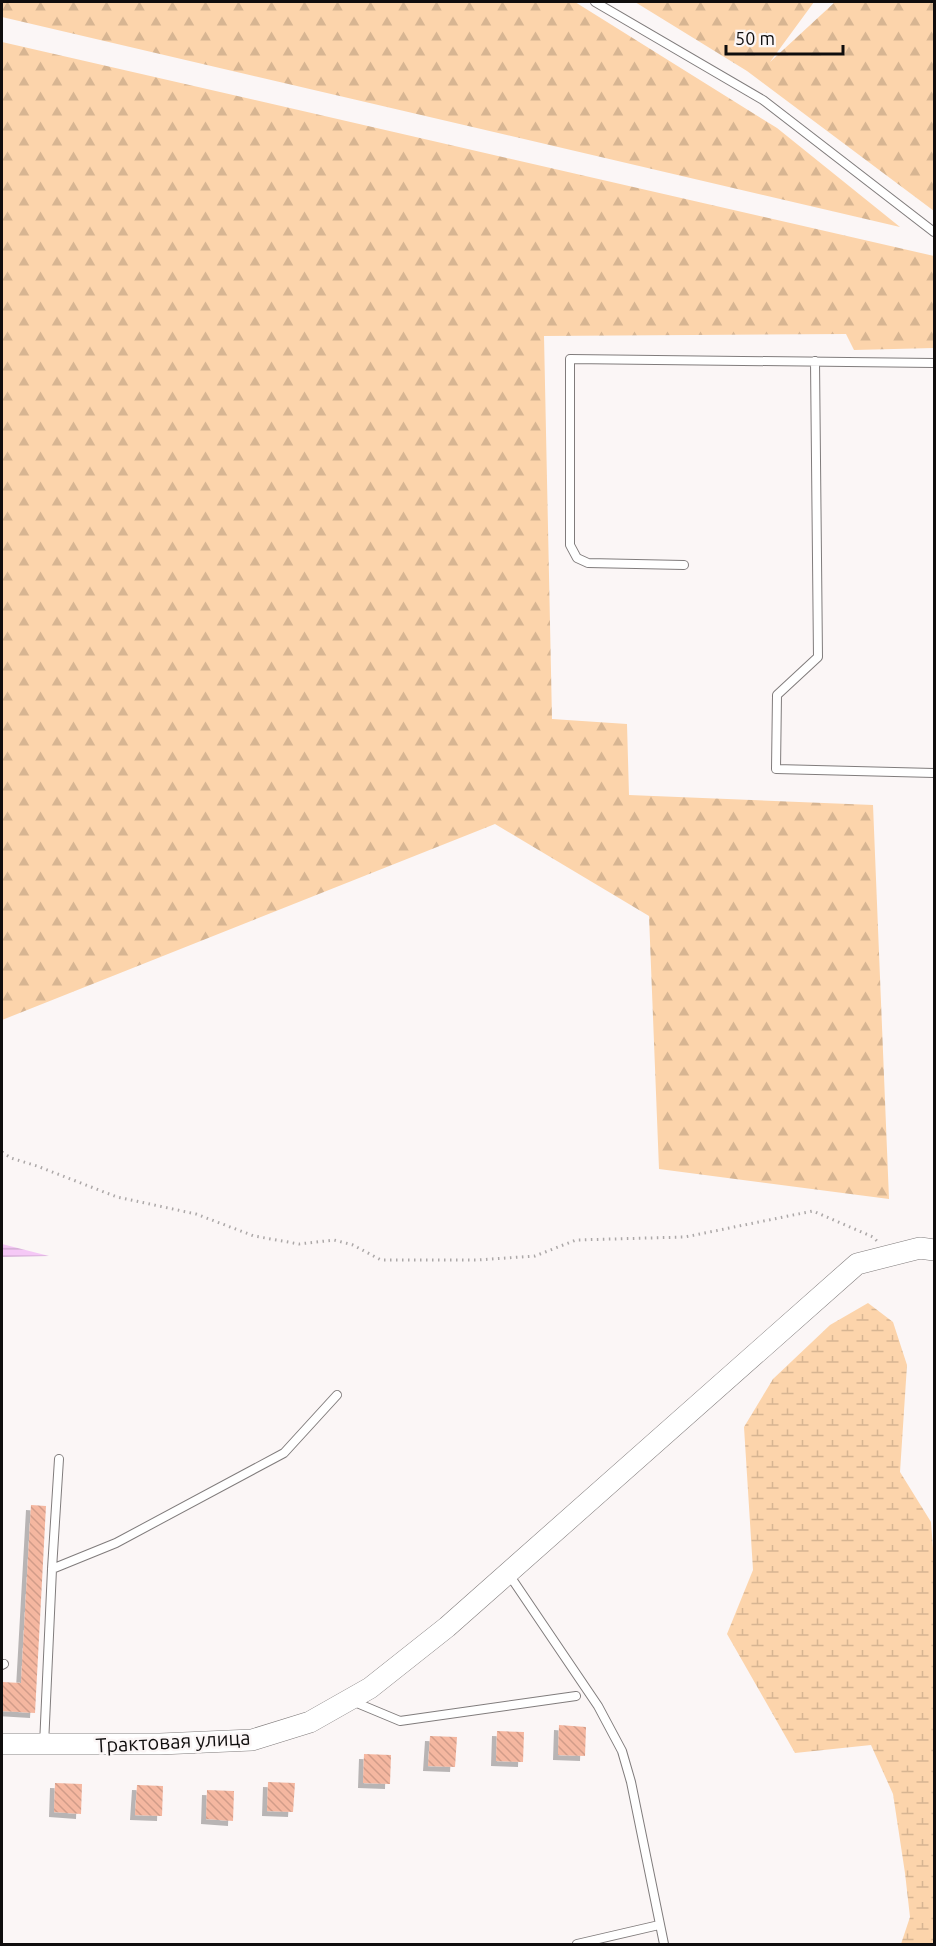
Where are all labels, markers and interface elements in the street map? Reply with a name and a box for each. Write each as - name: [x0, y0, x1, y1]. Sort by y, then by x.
- scale bar: [726, 18, 843, 56]
- text: 50 m: [735, 28, 775, 48]
- street label: Трактовая улица: [95, 1725, 251, 1757]

